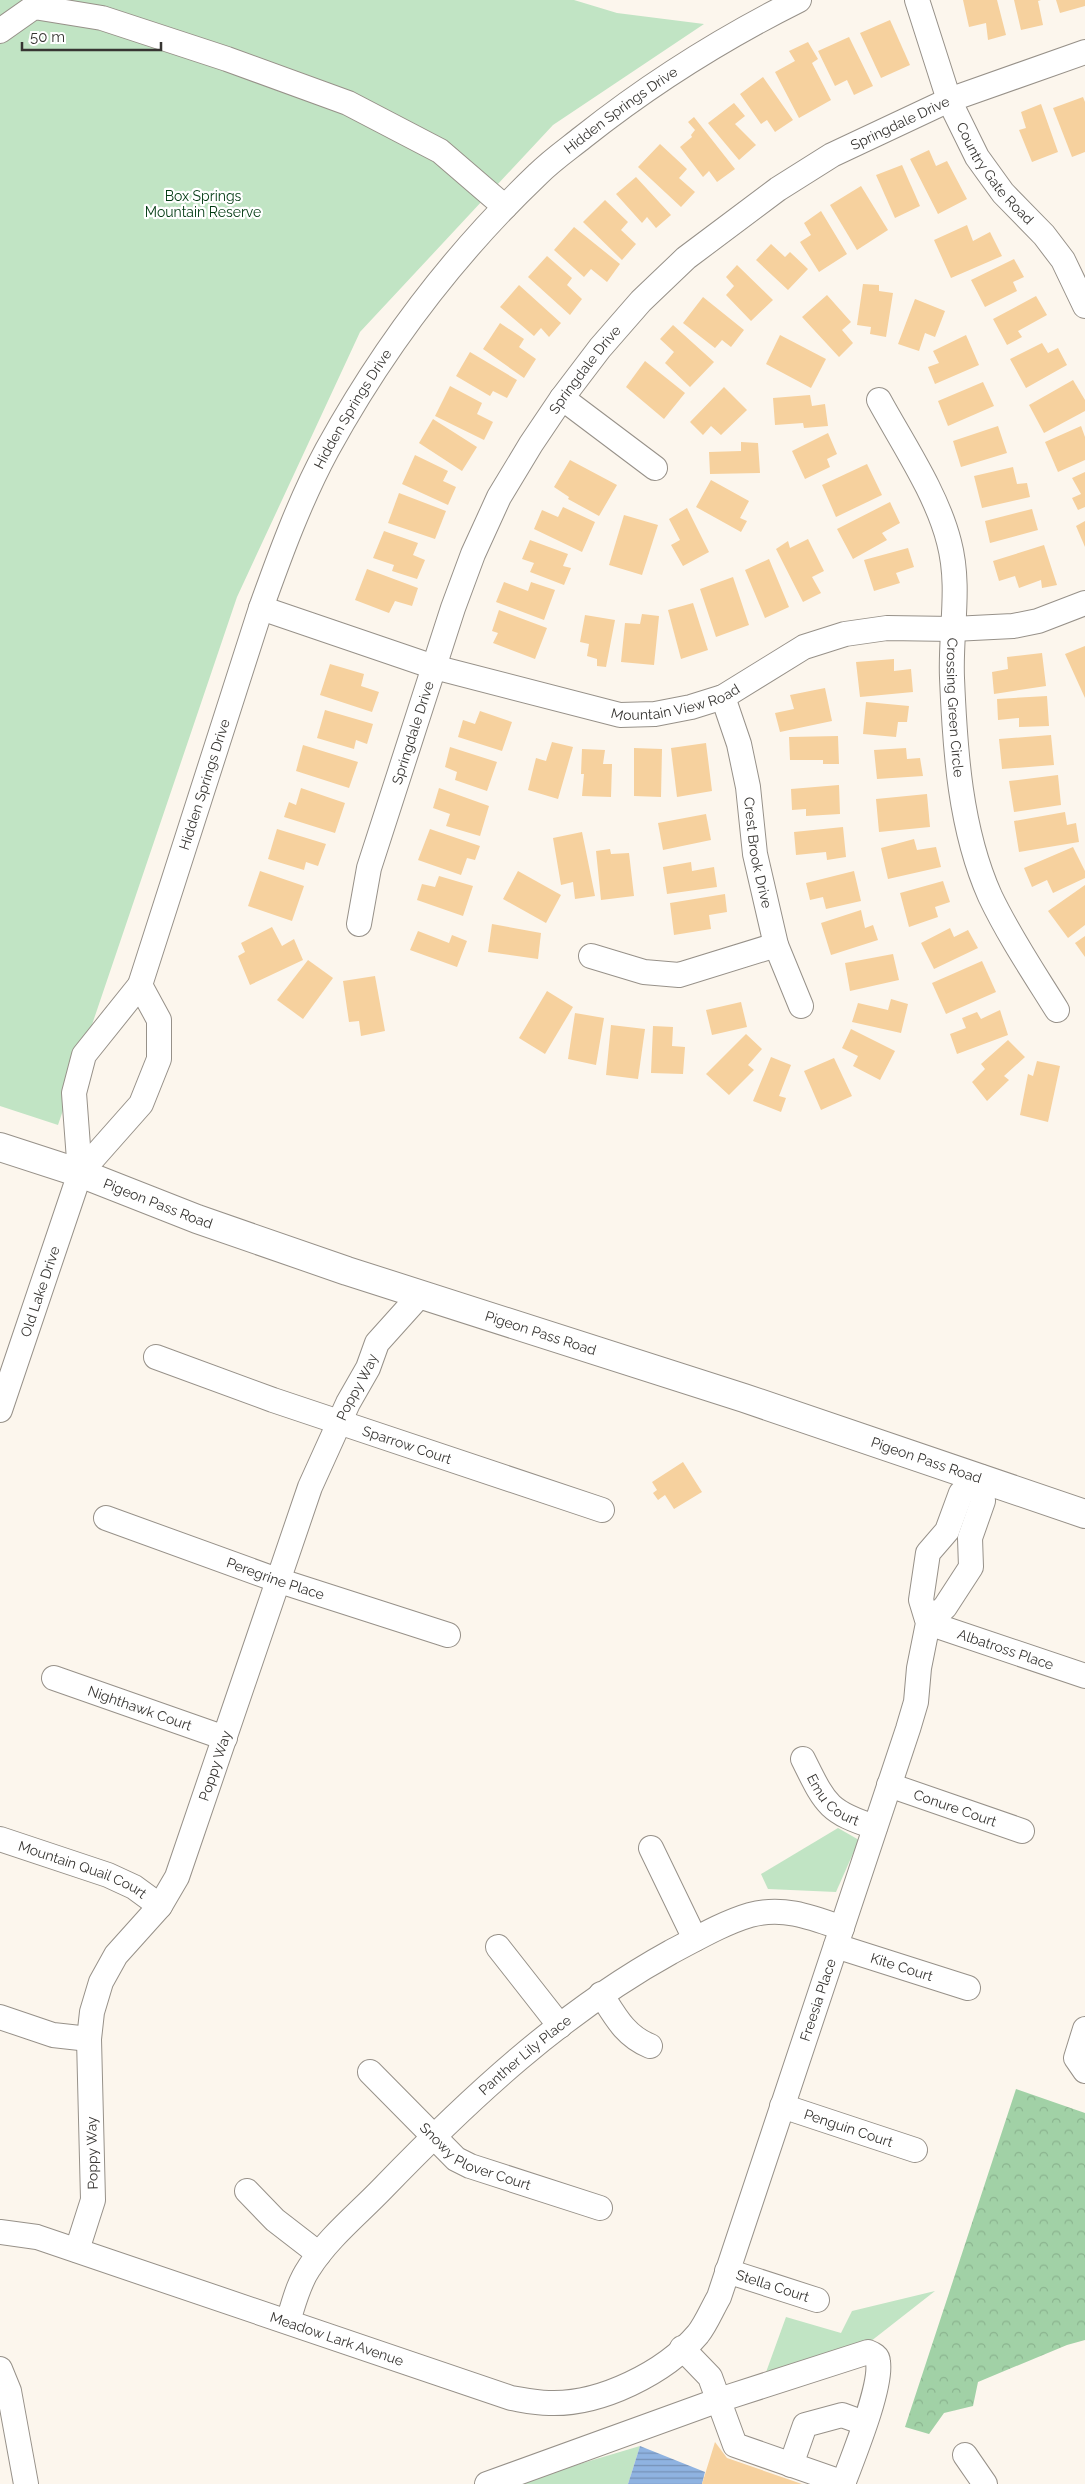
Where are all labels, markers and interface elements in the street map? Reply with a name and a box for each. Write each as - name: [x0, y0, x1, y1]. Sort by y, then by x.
- scale bar: [22, 20, 161, 52]
- text: 50 m: [30, 28, 65, 46]
- street label: Hidden Springs Drive: [561, 63, 680, 157]
- street label: Springdale Drive: [848, 93, 952, 153]
- street label: Country Gate Road: [953, 120, 1037, 227]
- park label: Box Springs Mountain Reserve: [145, 188, 261, 220]
- street label: Springdale Drive: [546, 322, 624, 417]
- street label: Hidden Springs Drive: [311, 346, 395, 471]
- street label: Crossing Green Circle: [944, 637, 967, 778]
- street label: Springdale Drive: [389, 679, 437, 786]
- street label: Mountain View Road: [609, 681, 743, 724]
- street label: Hidden Springs Drive: [176, 717, 233, 852]
- street label: Crest Brook Drive: [741, 796, 775, 910]
- street label: Pigeon Pass Road: [101, 1175, 215, 1232]
- street label: Old Lake Drive: [17, 1244, 63, 1339]
- street label: Pigeon Pass Road: [483, 1308, 598, 1358]
- street label: Poppy Way: [333, 1351, 381, 1423]
- street label: Sparrow Court: [360, 1422, 454, 1467]
- street label: Pigeon Pass Road: [869, 1434, 984, 1486]
- street label: Peregrine Place: [224, 1554, 326, 1603]
- street label: Albatross Place: [956, 1626, 1056, 1673]
- street label: Nighthawk Court: [86, 1683, 194, 1734]
- street label: Poppy Way: [196, 1728, 234, 1803]
- street label: Emu Court: [804, 1771, 862, 1829]
- street label: Conure Court: [911, 1786, 999, 1830]
- street label: Mountain Quail Court: [16, 1838, 150, 1902]
- street label: Kite Court: [869, 1950, 935, 1984]
- street label: Freesia Place: [797, 1957, 839, 2043]
- street label: Panther Lily Place: [475, 2012, 574, 2098]
- street label: Penguin Court: [802, 2106, 895, 2150]
- street label: Poppy Way: [83, 2116, 101, 2190]
- street label: Snowy Plover Court: [417, 2119, 533, 2193]
- street label: Stella Court: [734, 2266, 812, 2305]
- street label: Meadow Lark Avenue: [268, 2309, 406, 2369]

